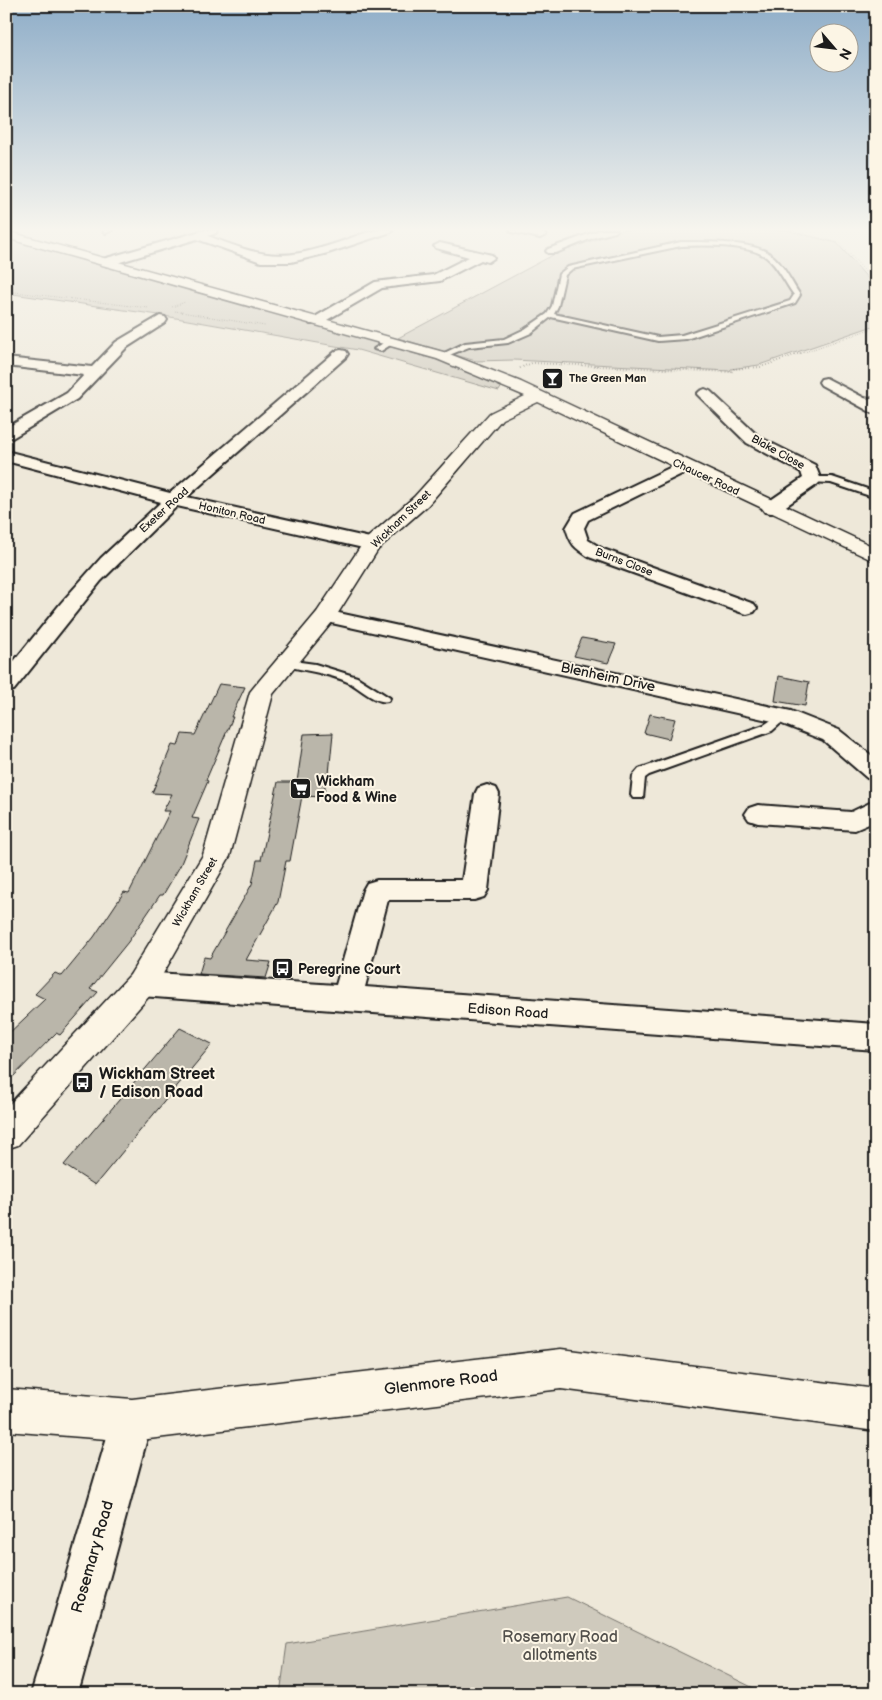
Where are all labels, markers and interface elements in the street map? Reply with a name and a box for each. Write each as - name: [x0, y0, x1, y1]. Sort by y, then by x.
- north arrow: [810, 22, 860, 72]
- text: N: [835, 45, 855, 63]
- bar icon: The Green Man: [541, 366, 565, 390]
- place label: The Green Man: [569, 372, 646, 385]
- street label: Blake Close: [749, 432, 807, 472]
- street label: Chaucer Road: [671, 456, 741, 498]
- street label: Exeter Road: [137, 485, 191, 535]
- street label: Wickham Street: [369, 487, 434, 551]
- street label: Honiton Road: [197, 499, 267, 527]
- street label: Burns Close: [593, 545, 655, 579]
- street label: Blenheim Drive: [559, 659, 657, 695]
- place label: Wickham Food & Wine: [316, 773, 397, 806]
- supermarket icon: Wickham Food & Wine: [288, 777, 312, 801]
- street label: Wickham Street: [170, 855, 220, 929]
- bus stop icon: Peregrine Court: [270, 957, 294, 981]
- place label: Peregrine Court: [298, 961, 401, 978]
- street label: Edison Road: [467, 1000, 549, 1022]
- place label: Wickham Street / Edison Road: [99, 1065, 216, 1102]
- bus stop icon: Wickham Street / Edison Road: [71, 1071, 95, 1095]
- street label: Glenmore Road: [383, 1367, 499, 1399]
- street label: Rosemary Road: [68, 1499, 118, 1615]
- park label: Rosemary Road allotments: [502, 1628, 618, 1665]

